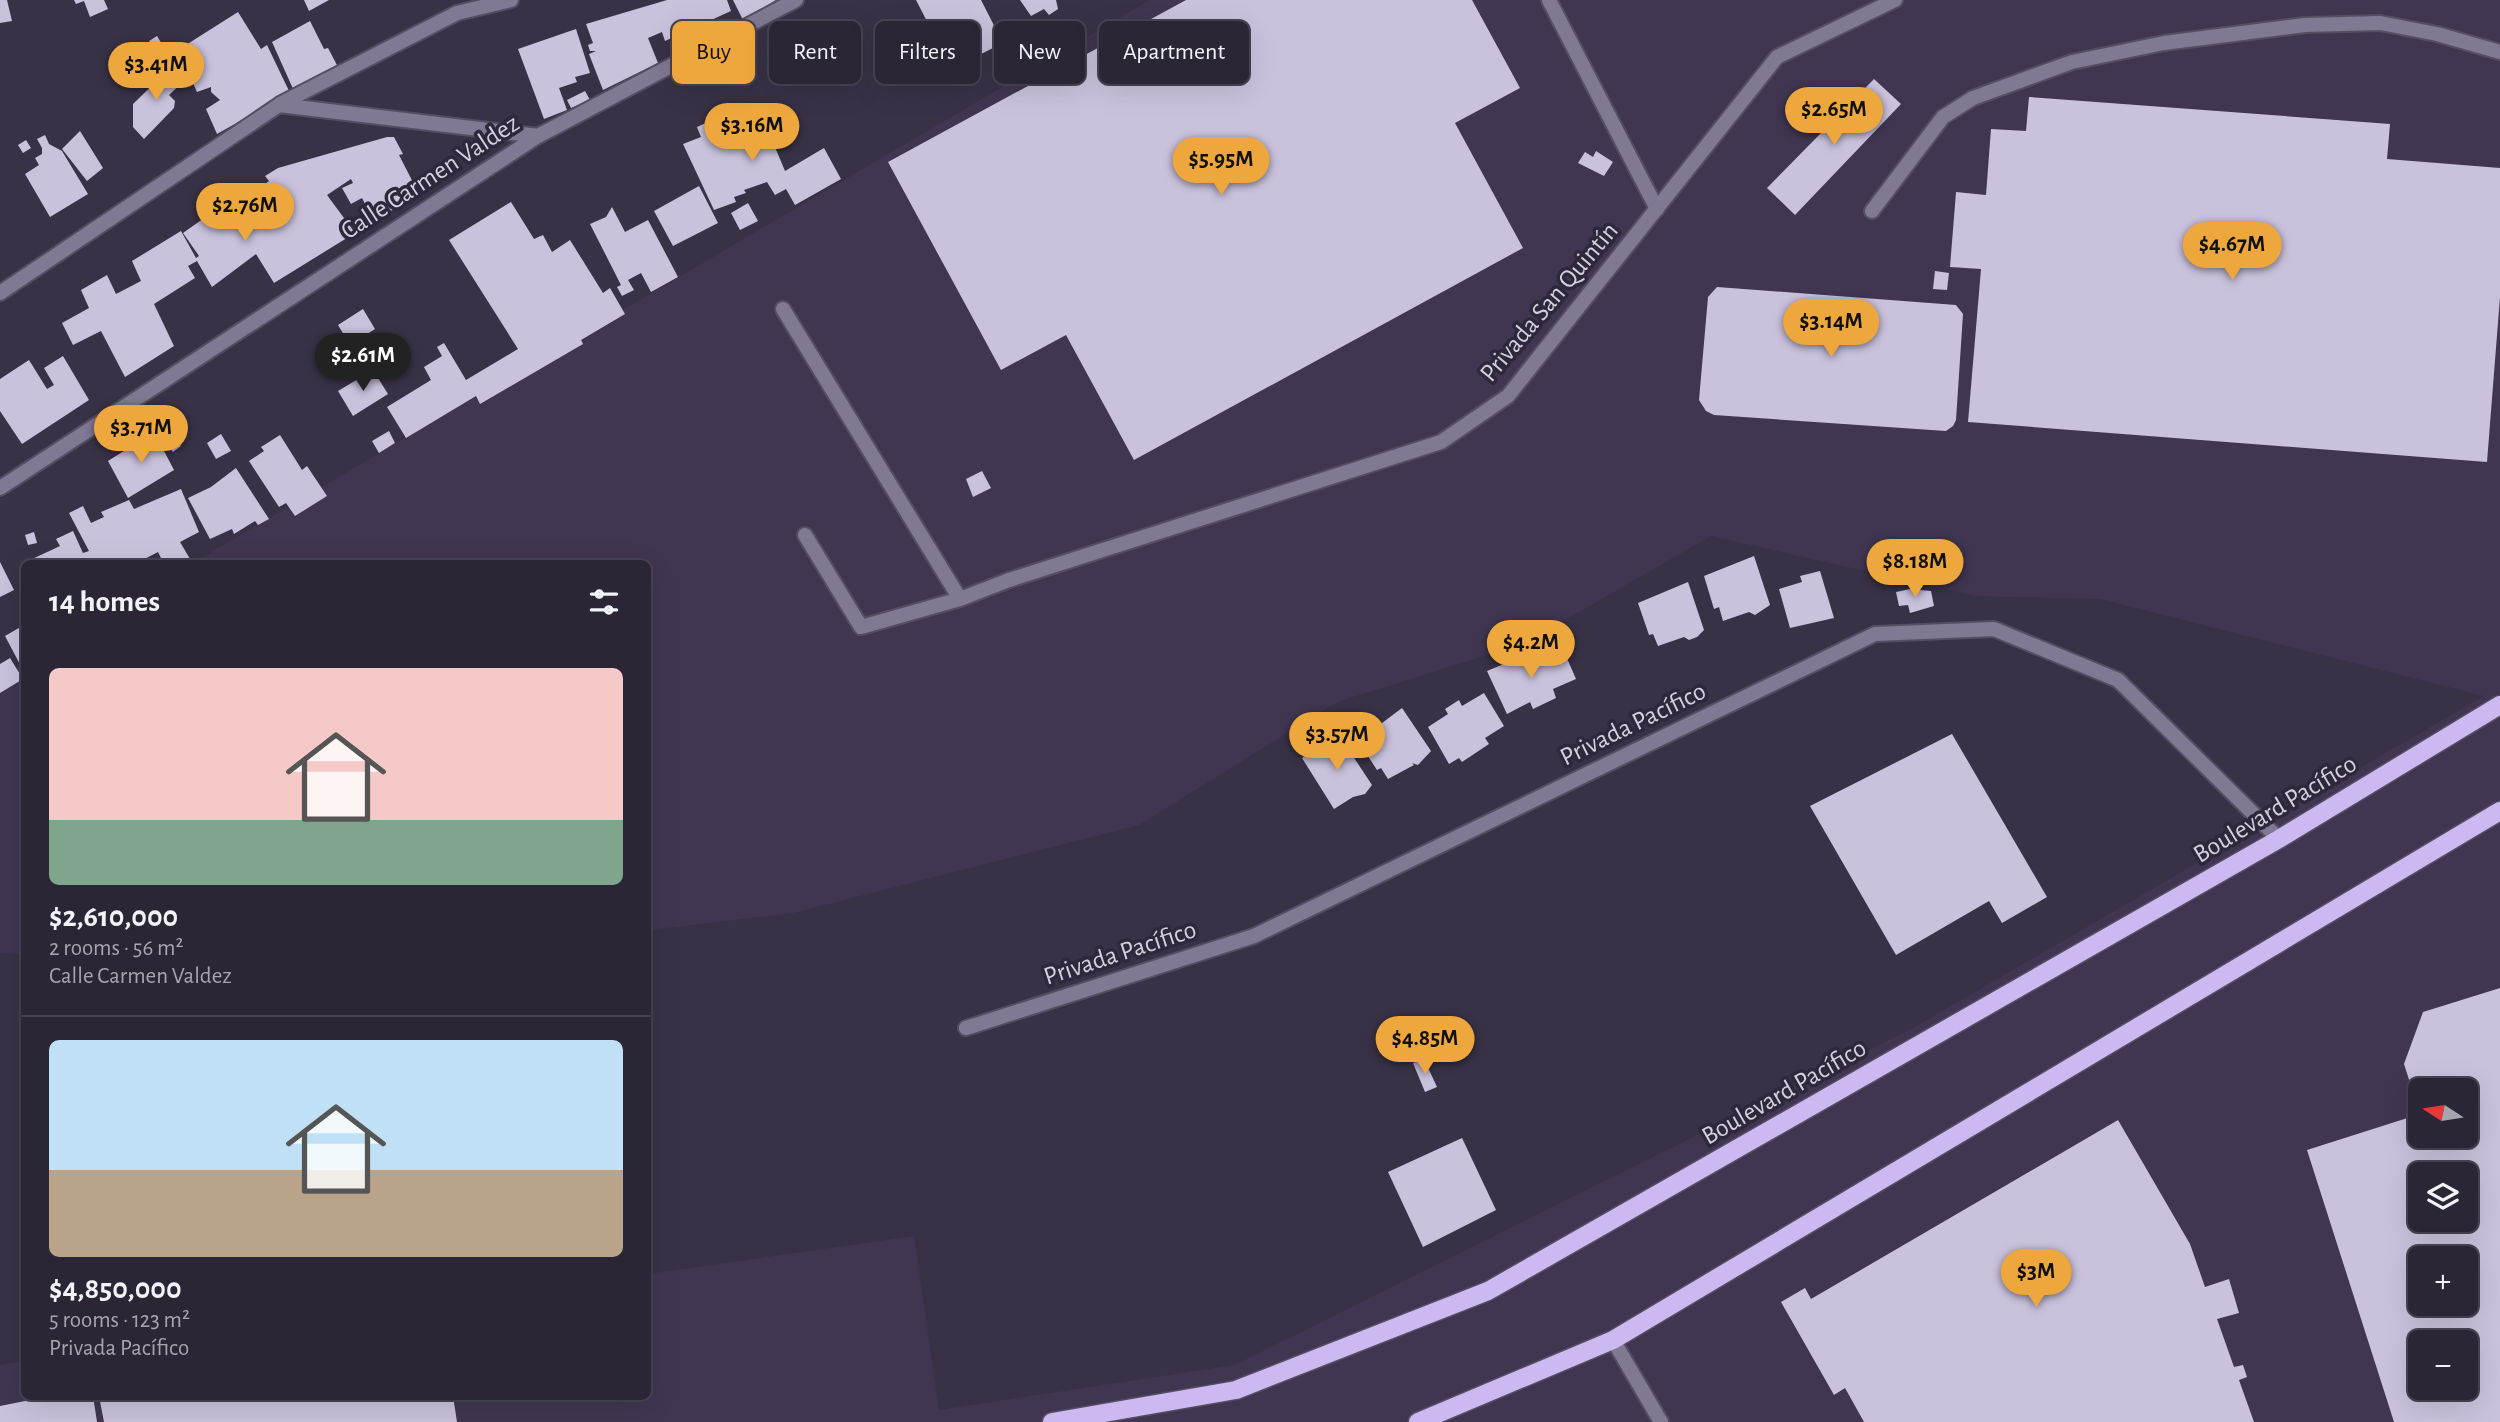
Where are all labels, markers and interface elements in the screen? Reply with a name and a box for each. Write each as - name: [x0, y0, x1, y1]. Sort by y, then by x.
- chip: Buy: [672, 21, 755, 84]
- chip: Rent: [769, 21, 861, 84]
- chip: Filters: [875, 21, 980, 84]
- chip: New: [994, 21, 1085, 84]
- chip: Apartment: [1099, 21, 1249, 84]
- pin: $3.41M: [99, 42, 213, 102]
- text: $3.41M: [124, 53, 188, 76]
- pin: $2.65M: [1777, 88, 1891, 147]
- text: $2.65M: [1801, 98, 1867, 121]
- pin: $3.16M: [695, 104, 809, 163]
- street label: Calle Carmen Valdez: [336, 110, 524, 244]
- text: $3.16M: [720, 114, 784, 137]
- pin: $5.95M: [1164, 138, 1278, 197]
- text: $5.95M: [1189, 148, 1253, 171]
- pin: $2.76M: [188, 184, 302, 243]
- text: $2.76M: [212, 194, 278, 217]
- street label: Privada San Quintín: [1475, 217, 1623, 387]
- pin: $4.67M: [2175, 222, 2289, 282]
- text: $4.67M: [2199, 233, 2265, 256]
- pin: $3.14M: [1774, 300, 1888, 359]
- text: $3.14M: [1799, 310, 1863, 333]
- pin: $2.61M: [306, 334, 420, 393]
- text: $2.61M: [331, 344, 395, 367]
- pin: $3.71M: [84, 406, 198, 465]
- text: $3.71M: [110, 416, 172, 439]
- pin: $8.18M: [1858, 540, 1972, 599]
- text: $8.18M: [1883, 550, 1947, 573]
- icon: filters: [585, 583, 623, 621]
- text: 14 homes: [49, 587, 160, 617]
- pin: $4.2M: [1482, 620, 1580, 680]
- text: $4.2M: [1503, 631, 1559, 654]
- street label: Privada Pacífico: [1556, 678, 1710, 770]
- pin: $3.57M: [1280, 712, 1394, 772]
- icon: home: [273, 714, 399, 840]
- text: $3.57M: [1305, 723, 1369, 746]
- street label: Boulevard Pacífico: [2189, 750, 2361, 868]
- text: $2,610,000: [49, 902, 178, 932]
- street label: Privada Pacífico: [1041, 916, 1199, 990]
- text: 2 rooms · 56 m²: [49, 937, 183, 960]
- text: Calle Carmen Valdez: [49, 965, 232, 988]
- pin: $4.85M: [1368, 1016, 1482, 1076]
- text: $4.85M: [1392, 1027, 1458, 1050]
- street label: Boulevard Pacífico: [1697, 1035, 1871, 1149]
- north arrow: [2408, 1078, 2478, 1148]
- map controls: [2408, 1078, 2478, 1400]
- icon: home: [273, 1086, 399, 1212]
- button: layers: [2408, 1162, 2478, 1232]
- button: +: [2408, 1246, 2478, 1316]
- pin: $3M: [2002, 1250, 2070, 1309]
- text: $3M: [2017, 1260, 2055, 1283]
- text: $4,850,000: [49, 1274, 182, 1304]
- text: 5 rooms · 123 m²: [49, 1309, 190, 1332]
- button: −: [2408, 1330, 2478, 1400]
- text: Privada Pacífico: [49, 1337, 189, 1360]

